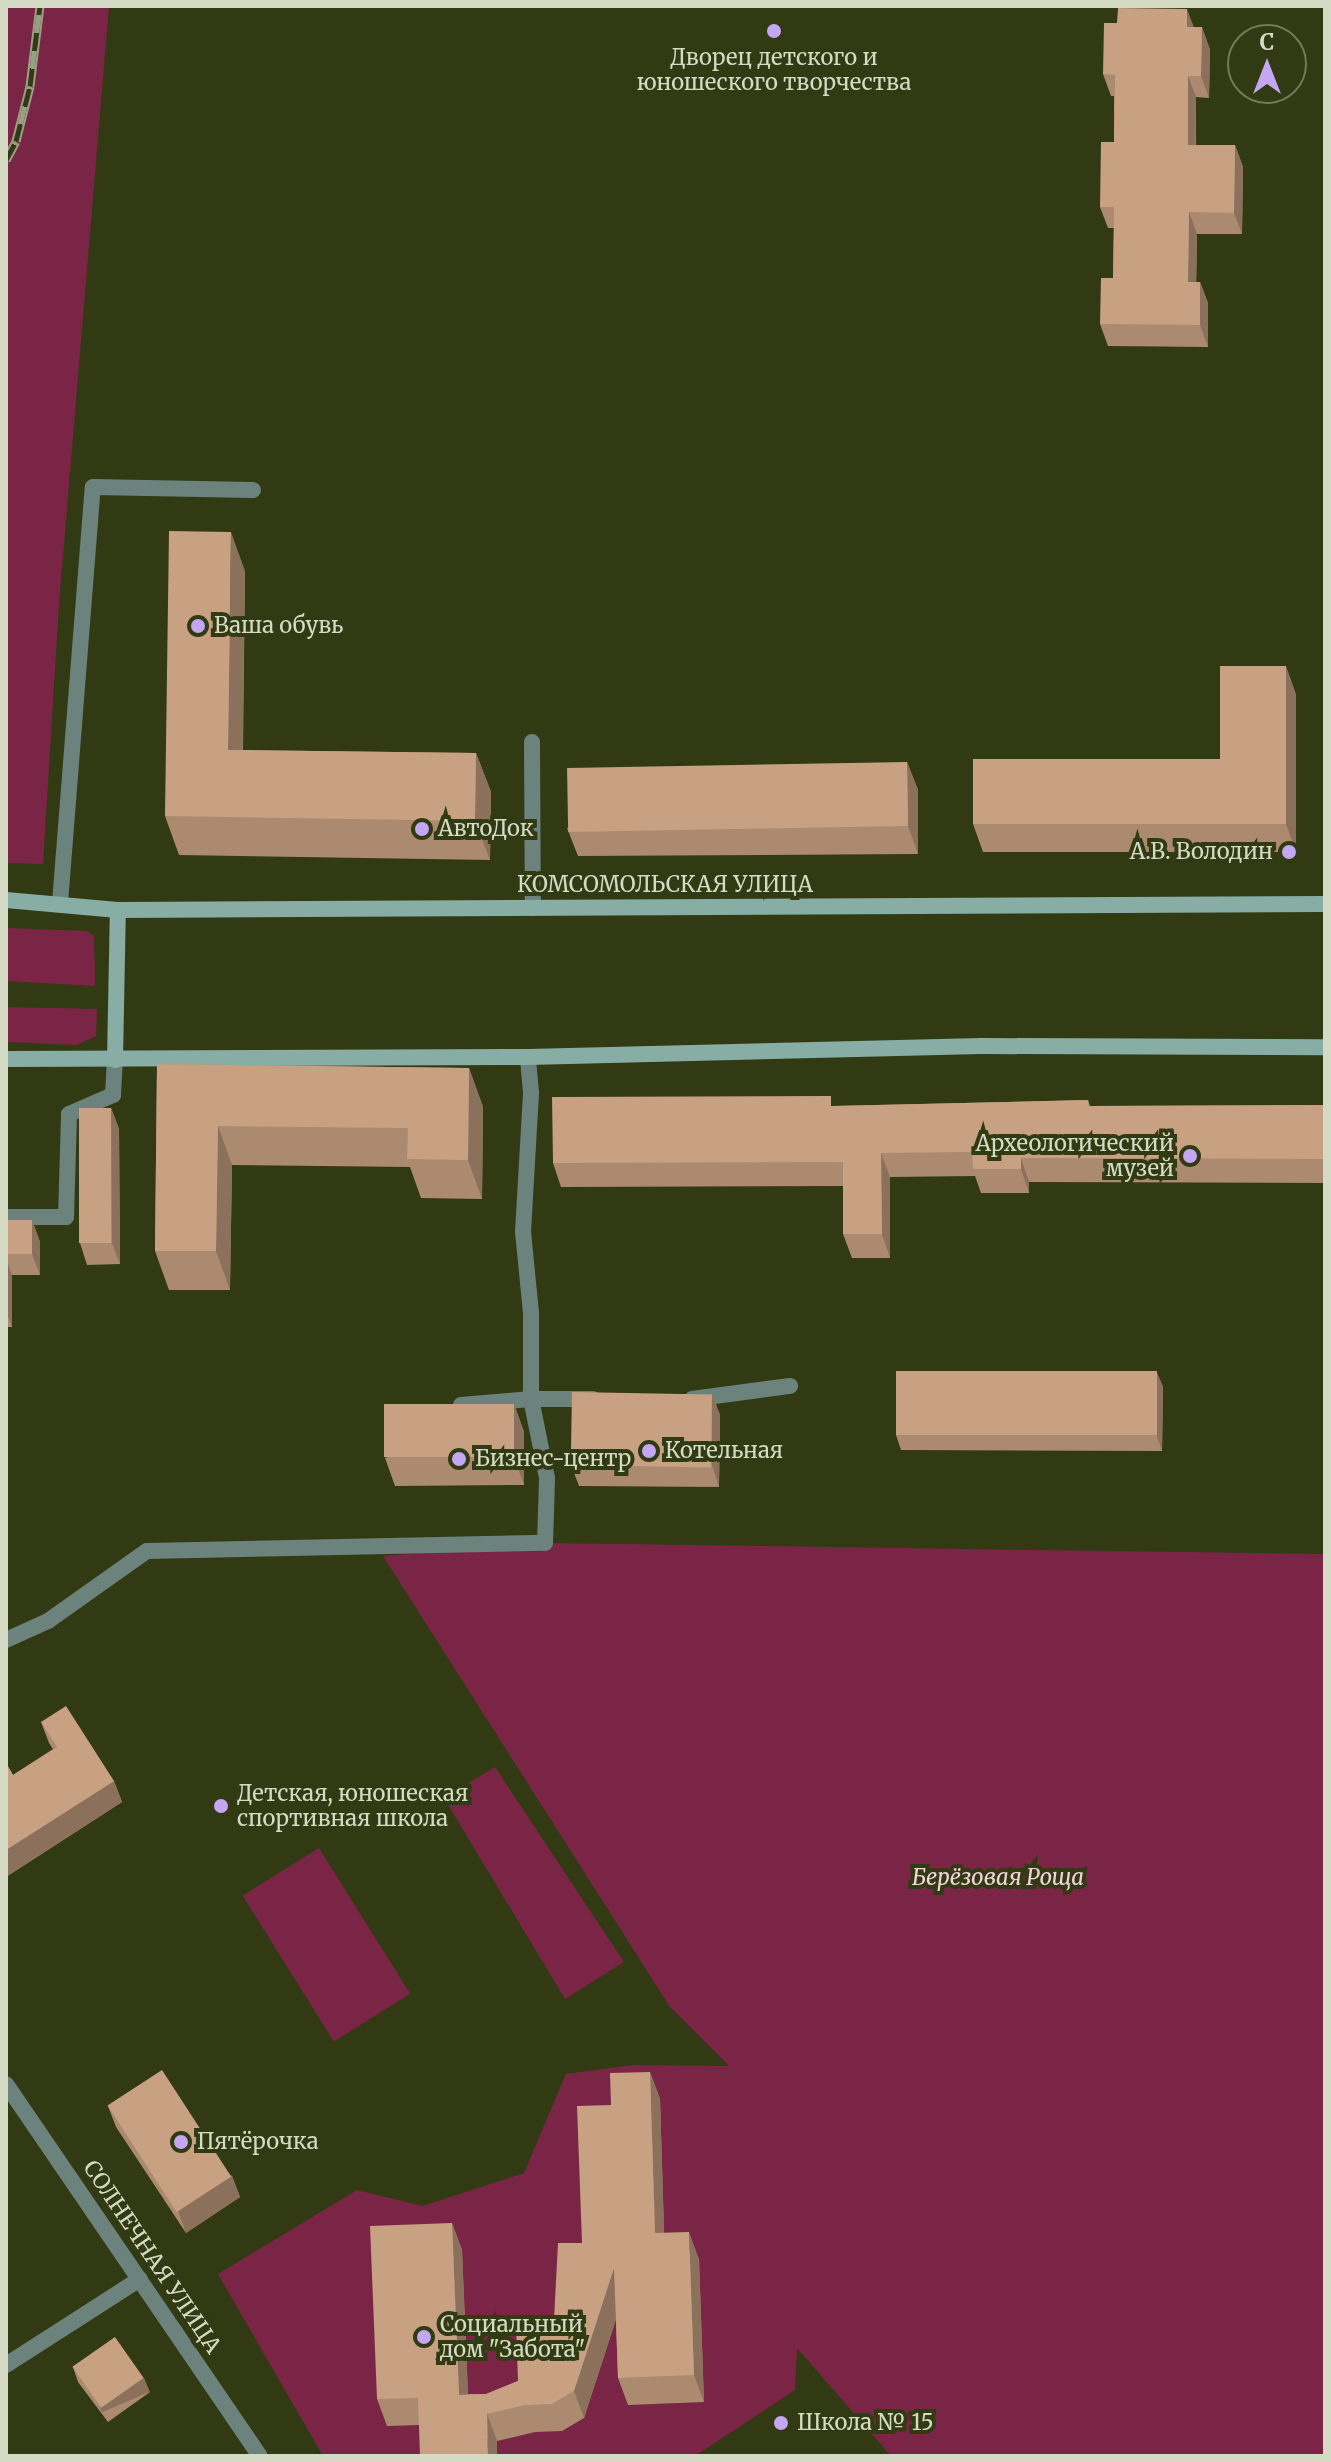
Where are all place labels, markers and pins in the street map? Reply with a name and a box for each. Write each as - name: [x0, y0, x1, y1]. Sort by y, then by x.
- marker: Дворец детского и юношеского творчества: [765, 22, 783, 40]
- place label: Дворец детского и юношеского творчества: [637, 44, 911, 96]
- place label: Ваша обувь: [214, 613, 343, 639]
- marker: Ваша обувь: [189, 617, 207, 635]
- place label: АвтоДок: [438, 816, 534, 842]
- marker: АвтоДок: [413, 820, 431, 838]
- place label: А.В. Володин: [1130, 839, 1273, 865]
- marker: А.В. Володин: [1280, 843, 1298, 861]
- place label: Археологический музей: [975, 1130, 1174, 1182]
- marker: Археологический музей: [1181, 1147, 1199, 1165]
- place label: Котельная: [665, 1438, 783, 1464]
- marker: Котельная: [640, 1442, 658, 1460]
- place label: Бизнес-центр: [475, 1446, 631, 1472]
- marker: Бизнес-центр: [450, 1450, 468, 1468]
- place label: Детская, юношеская спортивная школа: [237, 1780, 468, 1832]
- marker: Детская, юношеская спортивная школа: [212, 1797, 230, 1815]
- place label: Пятёрочка: [197, 2129, 319, 2155]
- marker: Пятёрочка: [172, 2133, 190, 2151]
- place label: Социальный дом "Забота": [440, 2311, 586, 2362]
- marker: Социальный дом "Забота": [415, 2328, 433, 2346]
- place label: Школа № 15: [797, 2410, 934, 2436]
- marker: Школа № 15: [772, 2414, 790, 2432]

